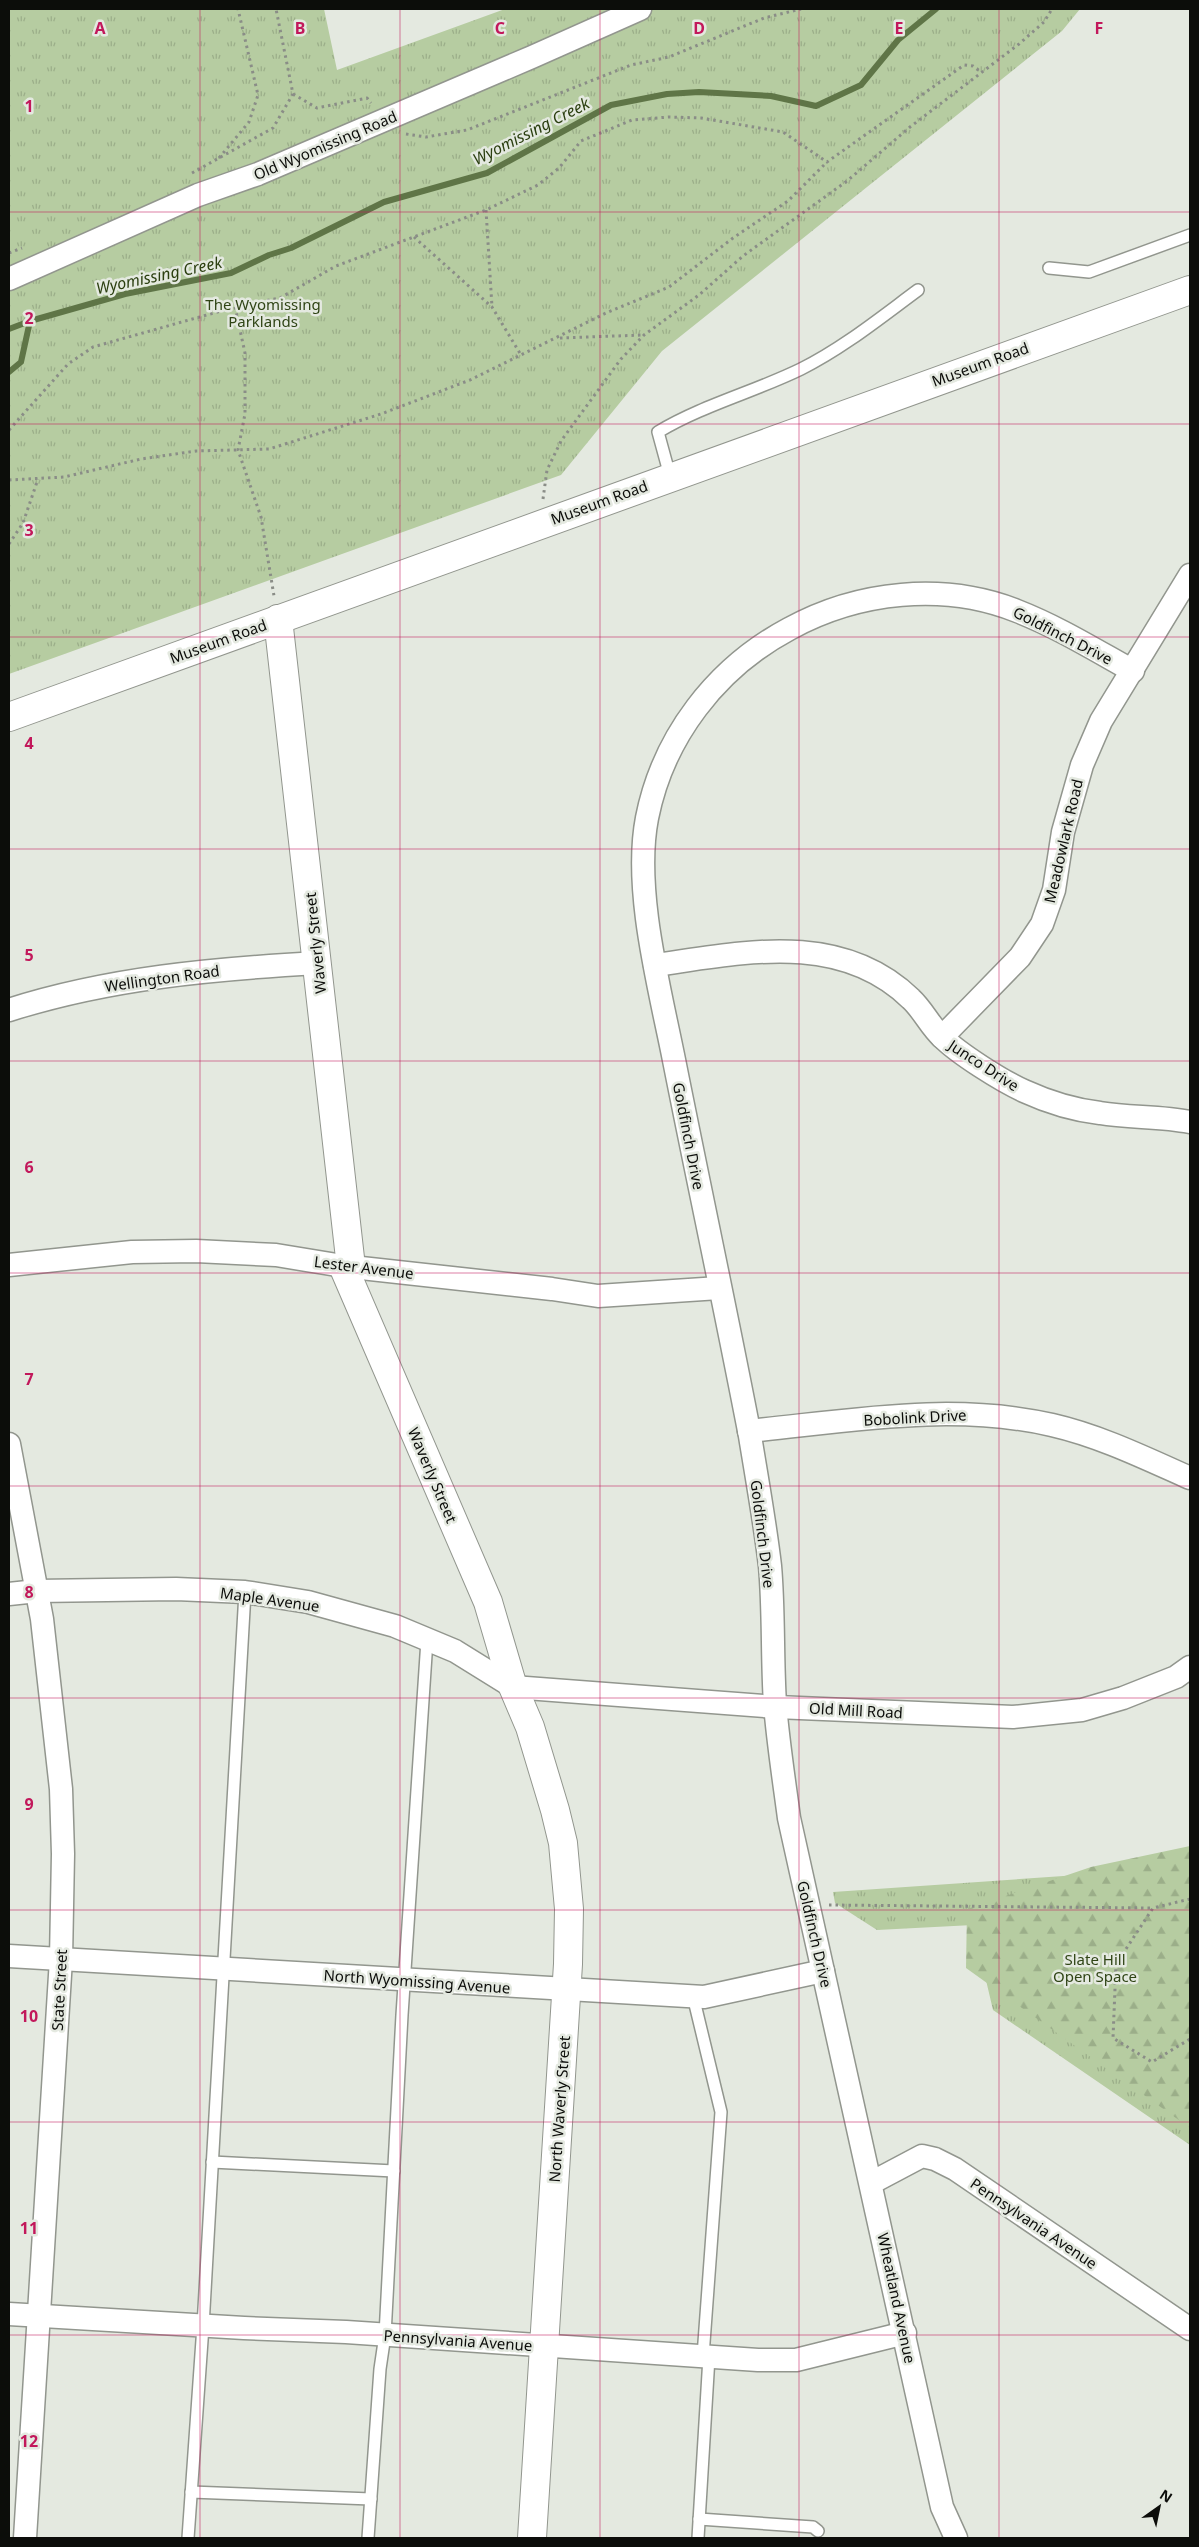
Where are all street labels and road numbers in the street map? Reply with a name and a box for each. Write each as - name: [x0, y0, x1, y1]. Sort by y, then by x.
- street label: Old Wyomissing Road: [250, 106, 400, 184]
- street label: Museum Road: [929, 337, 1031, 391]
- street label: Museum Road: [548, 475, 650, 529]
- street label: Goldfinch Drive: [1010, 601, 1116, 669]
- street label: Museum Road: [167, 614, 269, 668]
- street label: Meadowlark Road: [1039, 777, 1087, 905]
- street label: Waverly Street: [300, 891, 330, 995]
- street label: Wellington Road: [103, 960, 221, 996]
- street label: Junco Drive: [943, 1034, 1023, 1095]
- street label: Goldfinch Drive: [669, 1081, 709, 1191]
- street label: Lester Avenue: [313, 1251, 415, 1283]
- street label: Bobolink Drive: [863, 1404, 967, 1430]
- street label: Waverly Street: [404, 1424, 462, 1526]
- street label: Goldfinch Drive: [746, 1479, 780, 1589]
- street label: Maple Avenue: [219, 1582, 321, 1616]
- street label: Old Mill Road: [809, 1698, 903, 1722]
- street label: Goldfinch Drive: [793, 1879, 837, 1989]
- street label: State Street: [47, 1948, 71, 2031]
- street label: North Wyomissing Avenue: [323, 1964, 511, 1998]
- street label: North Waverly Street: [544, 2034, 574, 2183]
- street label: Pennsylvania Avenue: [967, 2173, 1101, 2273]
- street label: Wheatland Avenue: [873, 2231, 921, 2365]
- street label: Pennsylvania Avenue: [383, 2325, 533, 2355]

